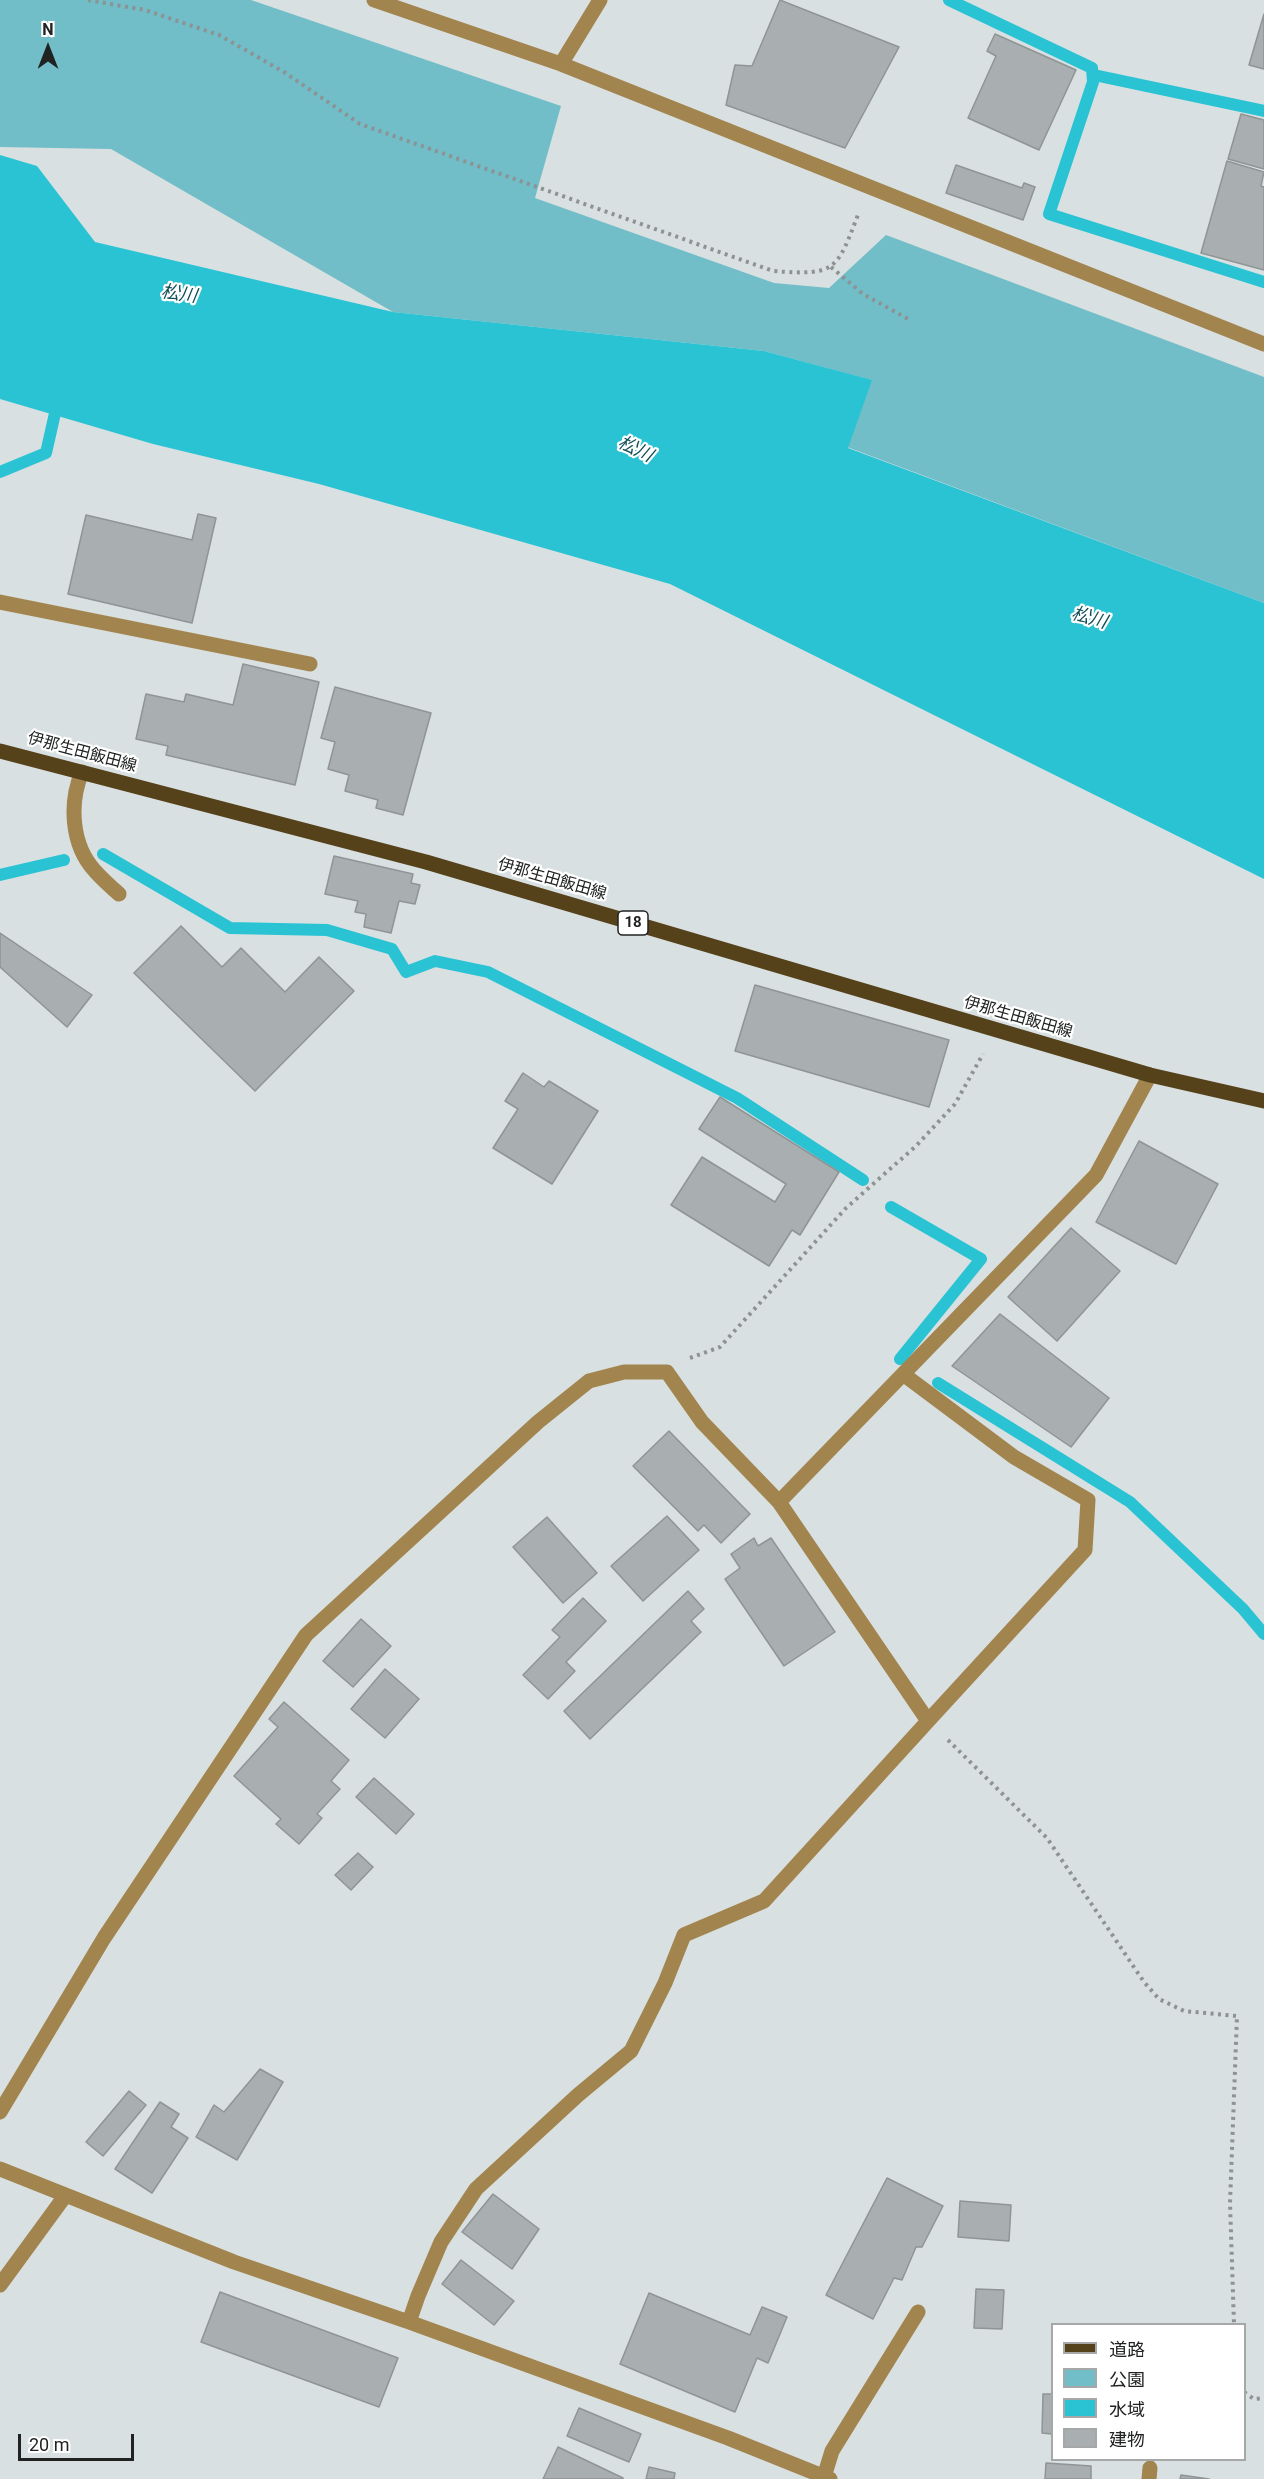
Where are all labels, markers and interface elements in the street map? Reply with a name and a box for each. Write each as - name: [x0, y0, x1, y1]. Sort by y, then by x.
- north arrow: [18, 18, 78, 78]
- text: N: [42, 20, 54, 39]
- water label: 松川: [160, 282, 198, 308]
- water label: 松川: [614, 432, 656, 468]
- water label: 松川: [1069, 604, 1109, 634]
- street label: 伊那生田飯田線: [25, 729, 139, 777]
- street label: 伊那生田飯田線: [496, 855, 608, 905]
- road number: 18: [618, 911, 648, 935]
- street label: 伊那生田飯田線: [962, 993, 1074, 1043]
- legend: [1051, 2323, 1246, 2461]
- text: 道路: [1109, 2339, 1145, 2360]
- text: 公園: [1109, 2369, 1145, 2390]
- text: 水域: [1109, 2399, 1145, 2420]
- scale bar: [21, 2422, 136, 2460]
- text: 建物: [1109, 2429, 1145, 2450]
- text: 20 m: [29, 2434, 69, 2455]

